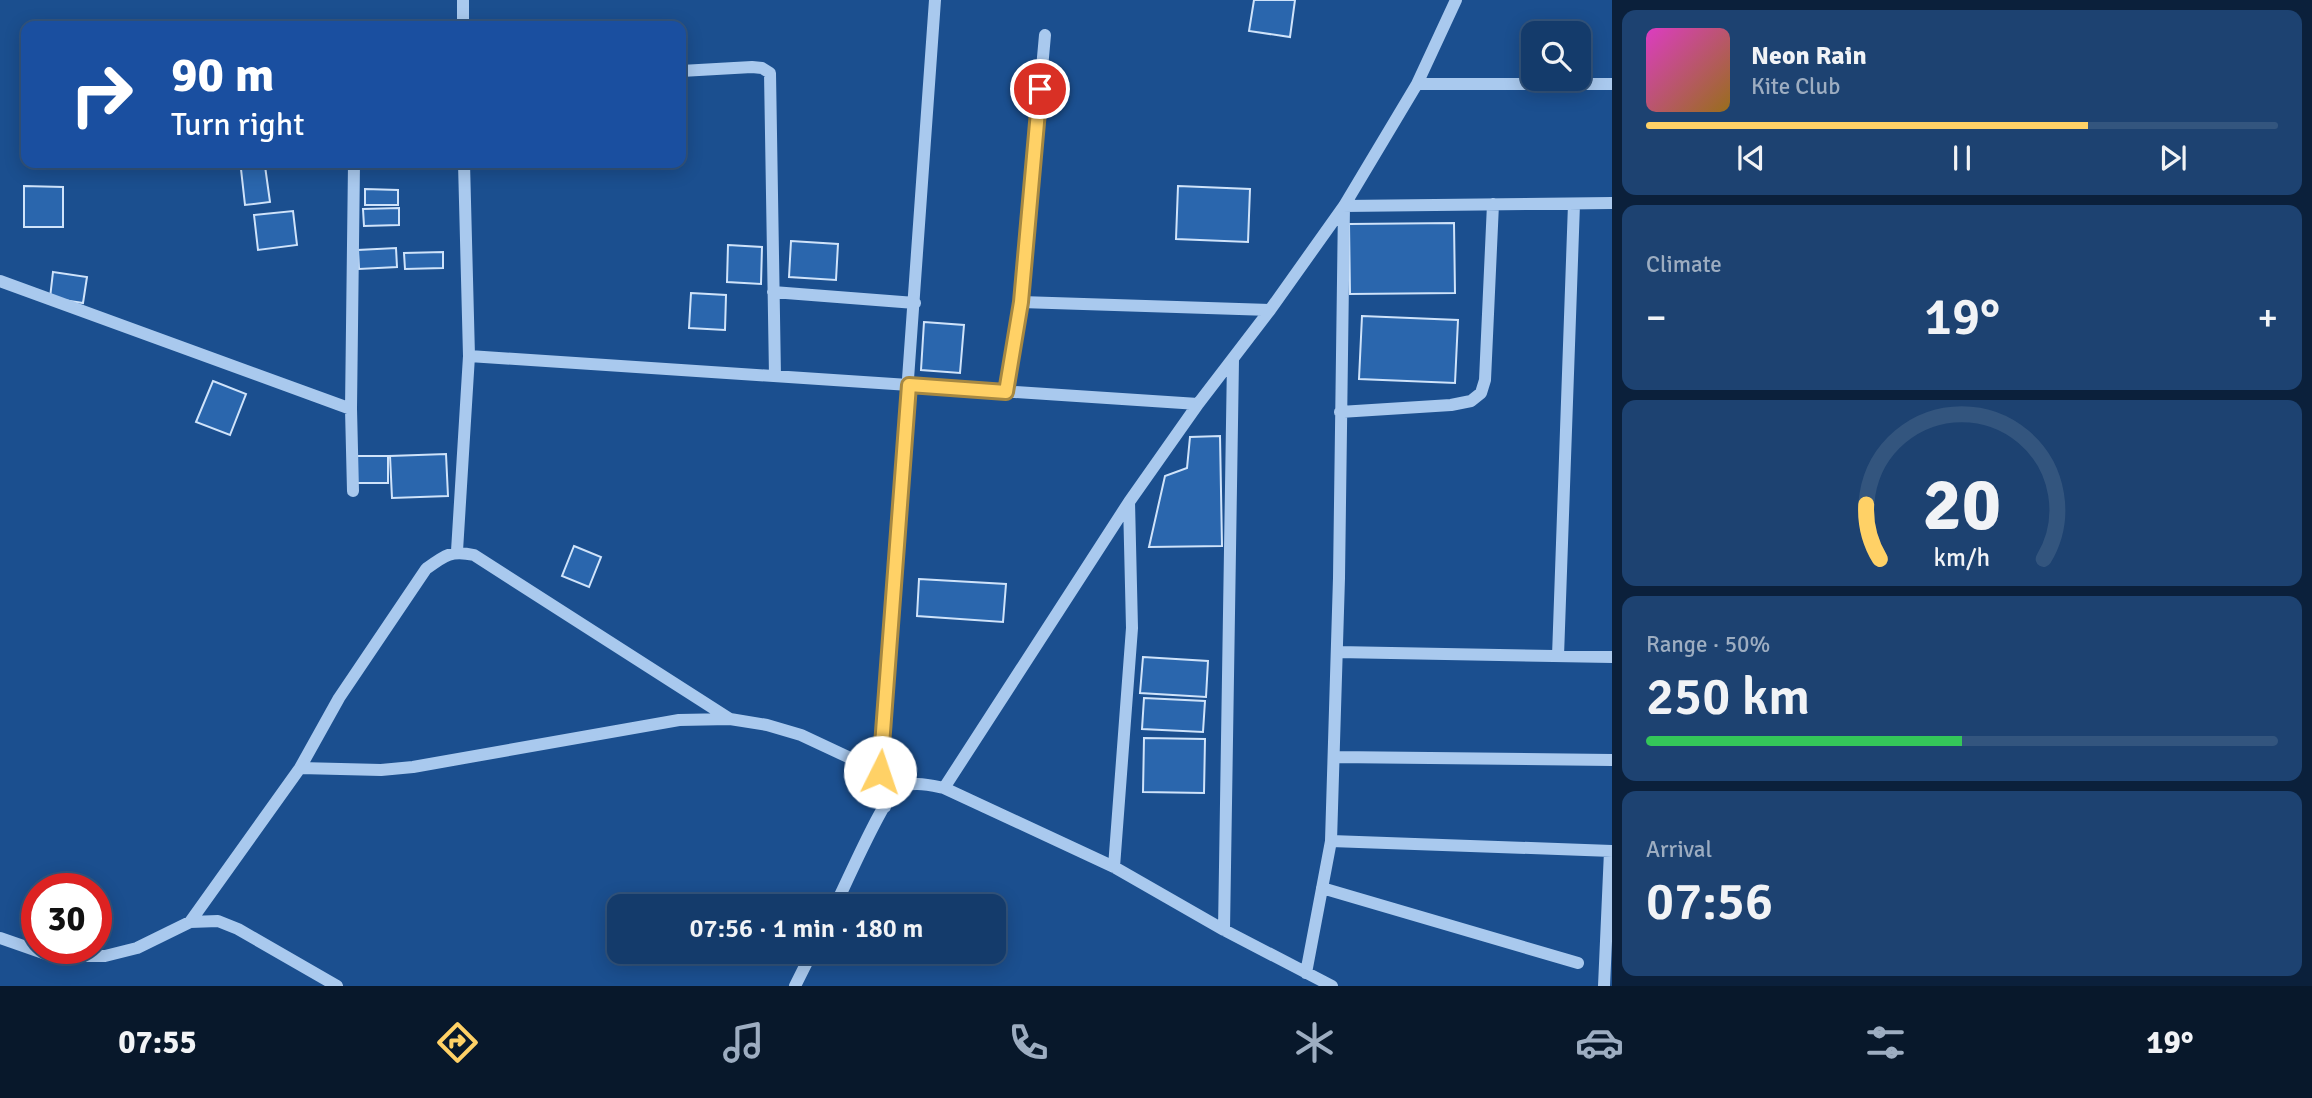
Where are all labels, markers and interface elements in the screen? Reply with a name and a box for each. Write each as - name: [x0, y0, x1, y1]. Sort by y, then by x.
- map controls: [1521, 21, 1591, 91]
- button: search: [1521, 21, 1591, 91]
- text: Neon Rain: [1751, 40, 1867, 72]
- text: 90 m: [171, 45, 274, 105]
- icon: right: [56, 49, 147, 140]
- pin: [1010, 59, 1070, 119]
- icon: arrive: [1021, 70, 1059, 108]
- text: Kite Club: [1751, 72, 1840, 101]
- text: Turn right: [171, 105, 304, 144]
- icon: previous: [1732, 139, 1770, 177]
- icon: pause: [1943, 139, 1981, 177]
- icon: next: [2154, 139, 2192, 177]
- text: Climate: [1646, 250, 1722, 279]
- text: 19°: [1924, 285, 2000, 349]
- text: −: [1646, 294, 1667, 341]
- text: +: [2257, 294, 2278, 341]
- text: 20: [1923, 461, 2001, 550]
- text: km/h: [1934, 542, 1990, 573]
- text: Range · 50%: [1646, 630, 1770, 659]
- text: 250 km: [1646, 665, 1810, 729]
- position arrow: [843, 735, 917, 809]
- text: Arrival: [1646, 835, 1712, 864]
- text: 07:56: [1646, 870, 1773, 934]
- speed limit sign: 30: [21, 873, 112, 964]
- text: 07:56 · 1 min · 180 m: [690, 913, 923, 945]
- icon: directions: [433, 1018, 482, 1067]
- icon: music: [719, 1018, 768, 1067]
- icon: phone: [1004, 1018, 1053, 1067]
- icon: climate: [1290, 1018, 1339, 1067]
- icon: car: [1575, 1018, 1624, 1067]
- icon: filters: [1861, 1018, 1910, 1067]
- text: 07:55: [118, 1023, 197, 1062]
- text: 19°: [2146, 1023, 2194, 1062]

